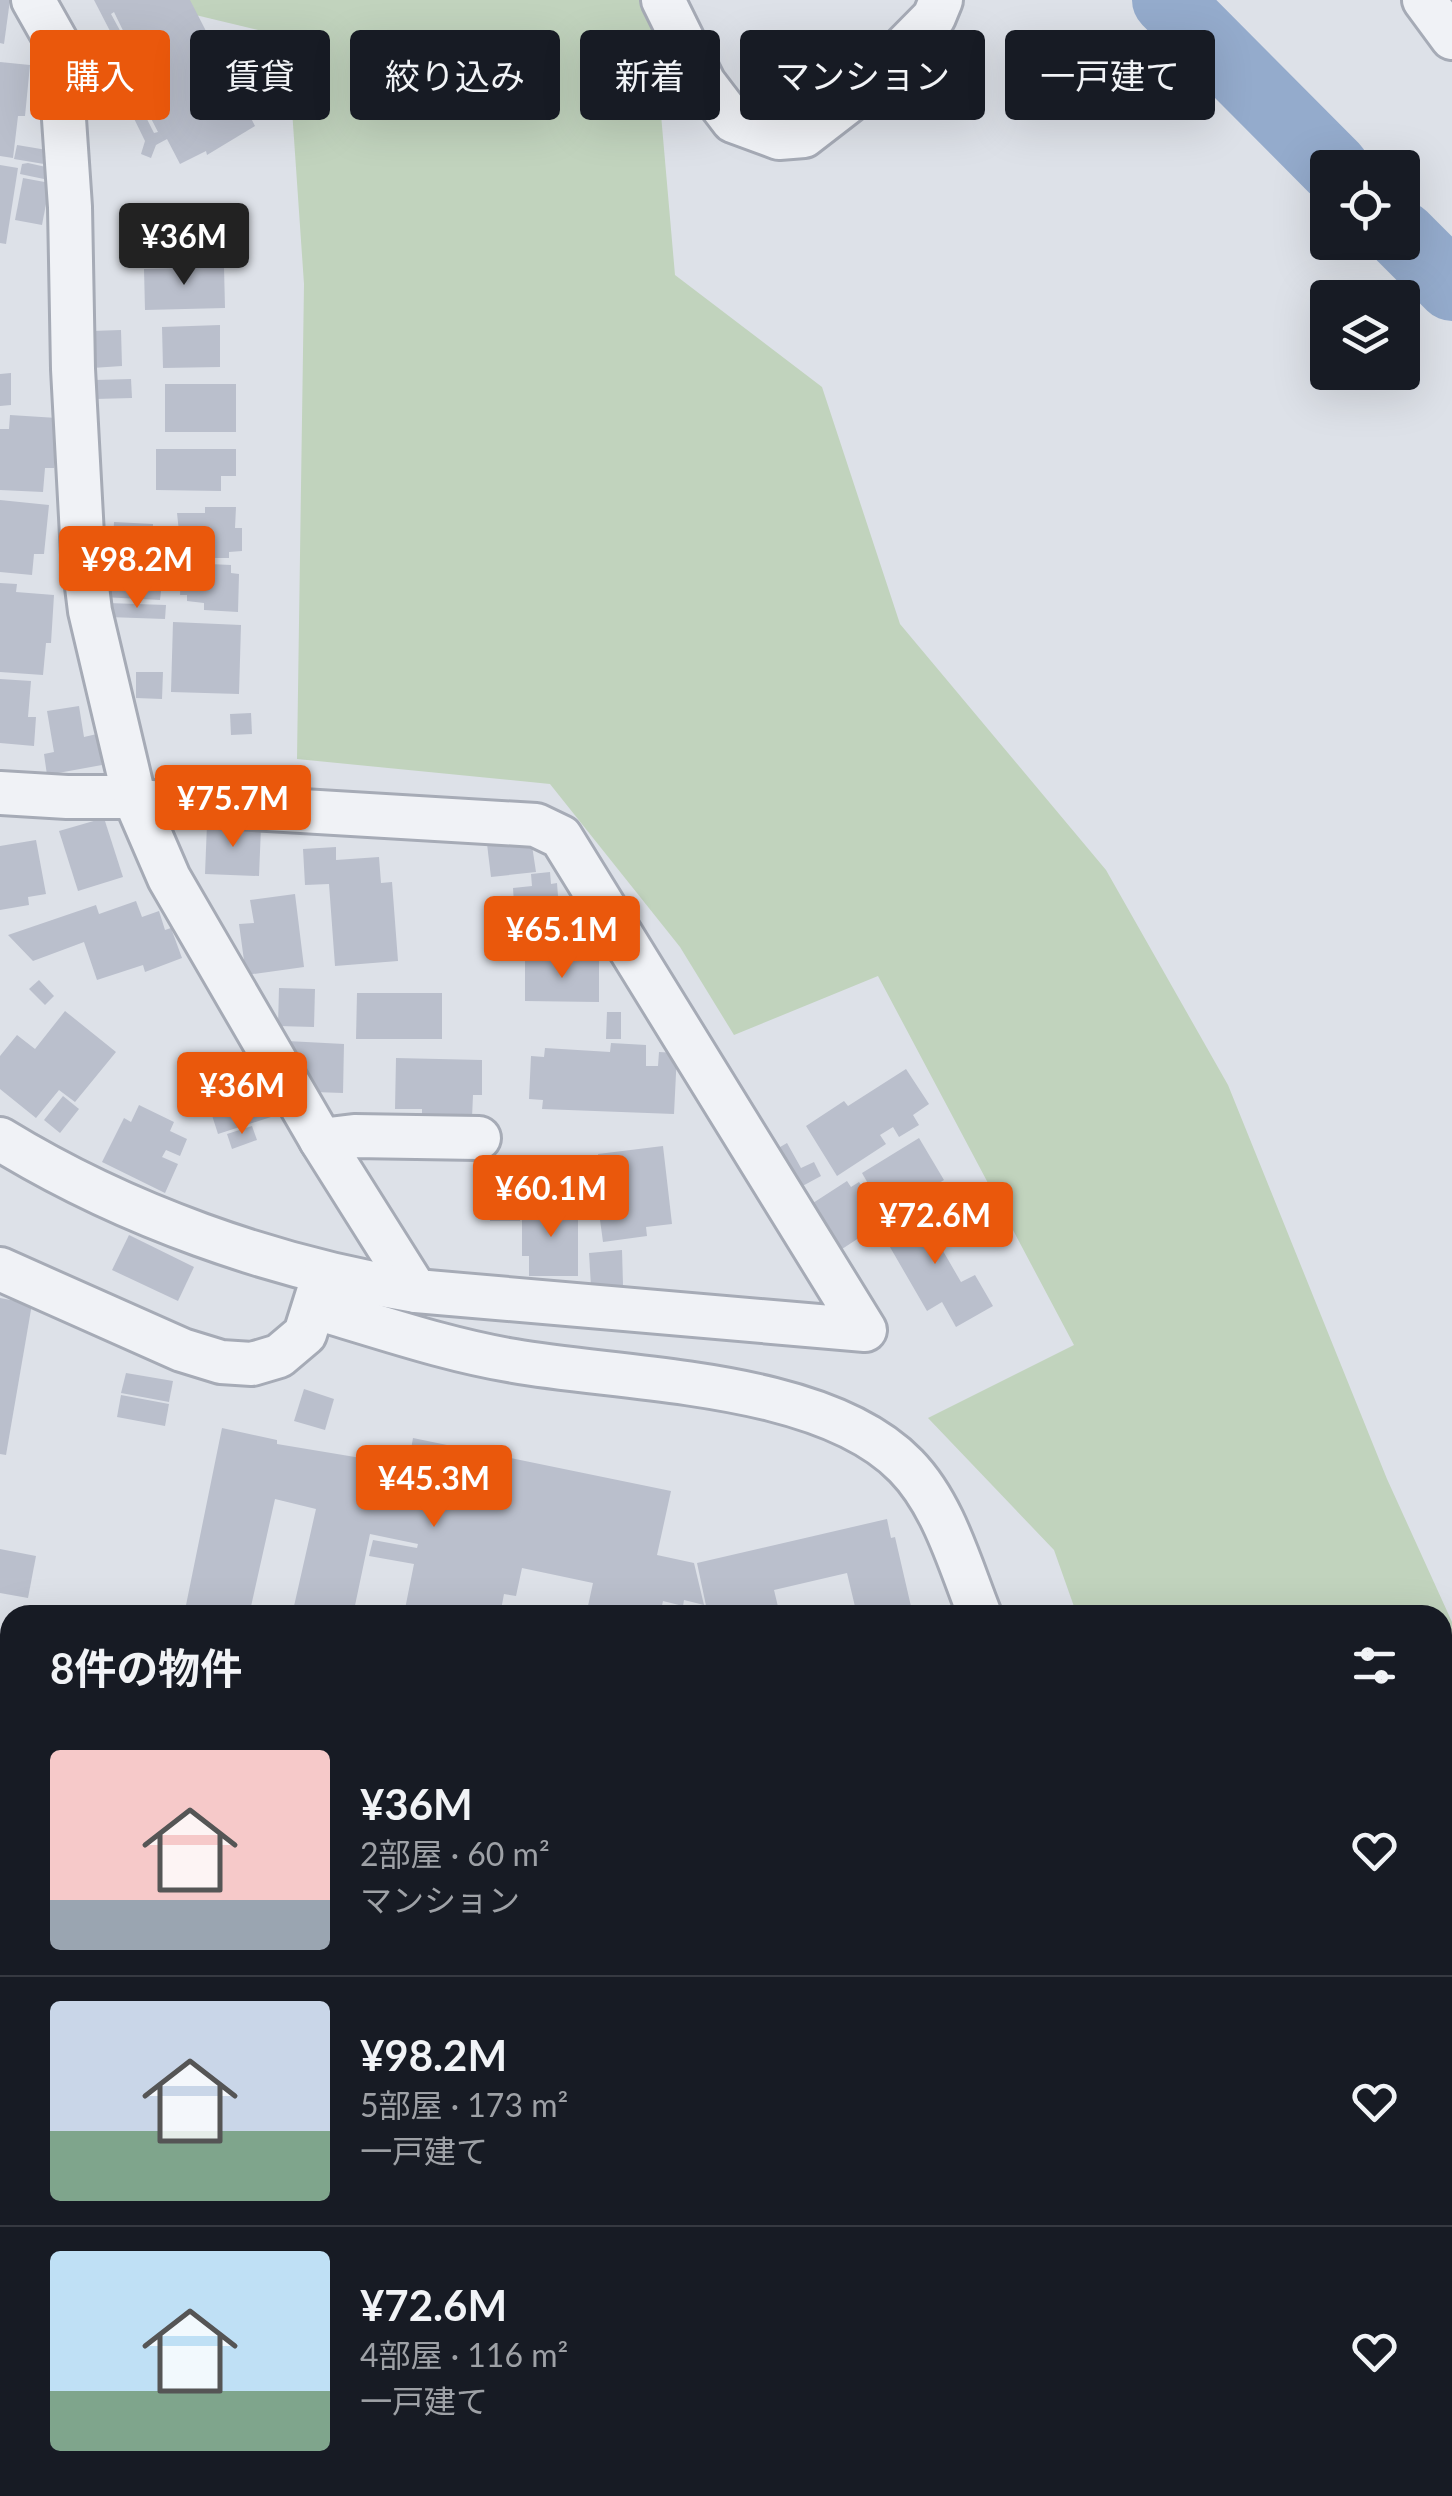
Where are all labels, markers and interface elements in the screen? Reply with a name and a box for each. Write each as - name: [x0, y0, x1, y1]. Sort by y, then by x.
- chip: 購入: [30, 30, 170, 120]
- chip: 賃貸: [190, 30, 330, 120]
- chip: 絞り込み: [350, 30, 560, 120]
- chip: 新着: [580, 30, 720, 120]
- chip: マンション: [740, 30, 985, 120]
- chip: 一戸建て: [1005, 30, 1215, 120]
- map controls: [1310, 150, 1420, 390]
- button: locate: [1310, 150, 1420, 260]
- pin: ¥36M: [125, 203, 243, 288]
- text: ¥36M: [141, 216, 227, 255]
- button: layers: [1310, 280, 1420, 390]
- pin: ¥98.2M: [56, 526, 218, 611]
- text: ¥98.2M: [81, 539, 193, 578]
- pin: ¥75.7M: [152, 765, 314, 850]
- text: ¥75.7M: [177, 778, 289, 817]
- pin: ¥65.1M: [481, 896, 643, 981]
- text: ¥65.1M: [506, 909, 618, 948]
- pin: ¥36M: [183, 1052, 301, 1137]
- text: ¥36M: [199, 1065, 285, 1104]
- pin: ¥60.1M: [470, 1155, 632, 1240]
- text: ¥60.1M: [495, 1168, 607, 1207]
- pin: ¥72.6M: [854, 1182, 1016, 1267]
- text: ¥72.6M: [879, 1195, 991, 1234]
- pin: ¥45.3M: [353, 1445, 515, 1530]
- text: ¥45.3M: [378, 1458, 490, 1497]
- icon: filters: [1347, 1638, 1402, 1693]
- text: 8件の物件: [50, 1643, 242, 1693]
- text: ¥36M: [360, 1779, 473, 1829]
- icon: home: [130, 1790, 250, 1910]
- icon: heart: [1347, 1823, 1402, 1878]
- text: 2部屋 · 60 m²: [360, 1834, 550, 1873]
- text: マンション: [360, 1880, 520, 1919]
- text: ¥98.2M: [360, 2030, 507, 2080]
- icon: home: [130, 2041, 250, 2161]
- icon: heart: [1347, 2074, 1402, 2129]
- text: 5部屋 · 173 m²: [360, 2085, 568, 2124]
- text: 一戸建て: [360, 2131, 488, 2170]
- text: ¥72.6M: [360, 2280, 507, 2330]
- icon: home: [130, 2291, 250, 2411]
- icon: heart: [1347, 2324, 1402, 2379]
- text: 4部屋 · 116 m²: [360, 2335, 568, 2374]
- text: 一戸建て: [360, 2381, 488, 2420]

